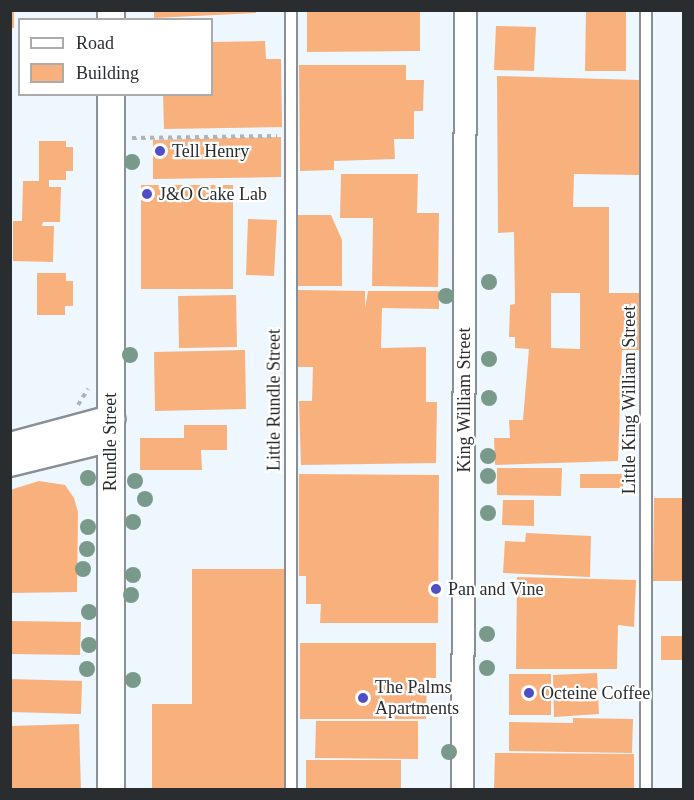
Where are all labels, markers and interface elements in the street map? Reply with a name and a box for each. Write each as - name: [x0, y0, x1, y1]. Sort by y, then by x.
- legend: [18, 18, 213, 96]
- text: Road: [76, 33, 114, 53]
- text: Building: [76, 63, 139, 83]
- place label: Tell Henry: [172, 140, 249, 162]
- marker: Tell Henry: [153, 144, 167, 158]
- place label: J&O Cake Lab: [159, 183, 267, 205]
- marker: J&O Cake Lab: [140, 187, 154, 201]
- street label: Little King William Street: [618, 306, 640, 494]
- street label: King William Street: [453, 327, 475, 473]
- street label: Little Rundle Street: [263, 329, 285, 471]
- street label: Rundle Street: [99, 393, 121, 491]
- place label: Pan and Vine: [448, 578, 544, 600]
- marker: Pan and Vine: [429, 582, 443, 596]
- place label: The Palms Apartments: [375, 677, 459, 720]
- place label: Octeine Coffee: [541, 682, 650, 704]
- marker: Octeine Coffee: [522, 686, 536, 700]
- marker: The Palms Apartments: [356, 691, 370, 705]

